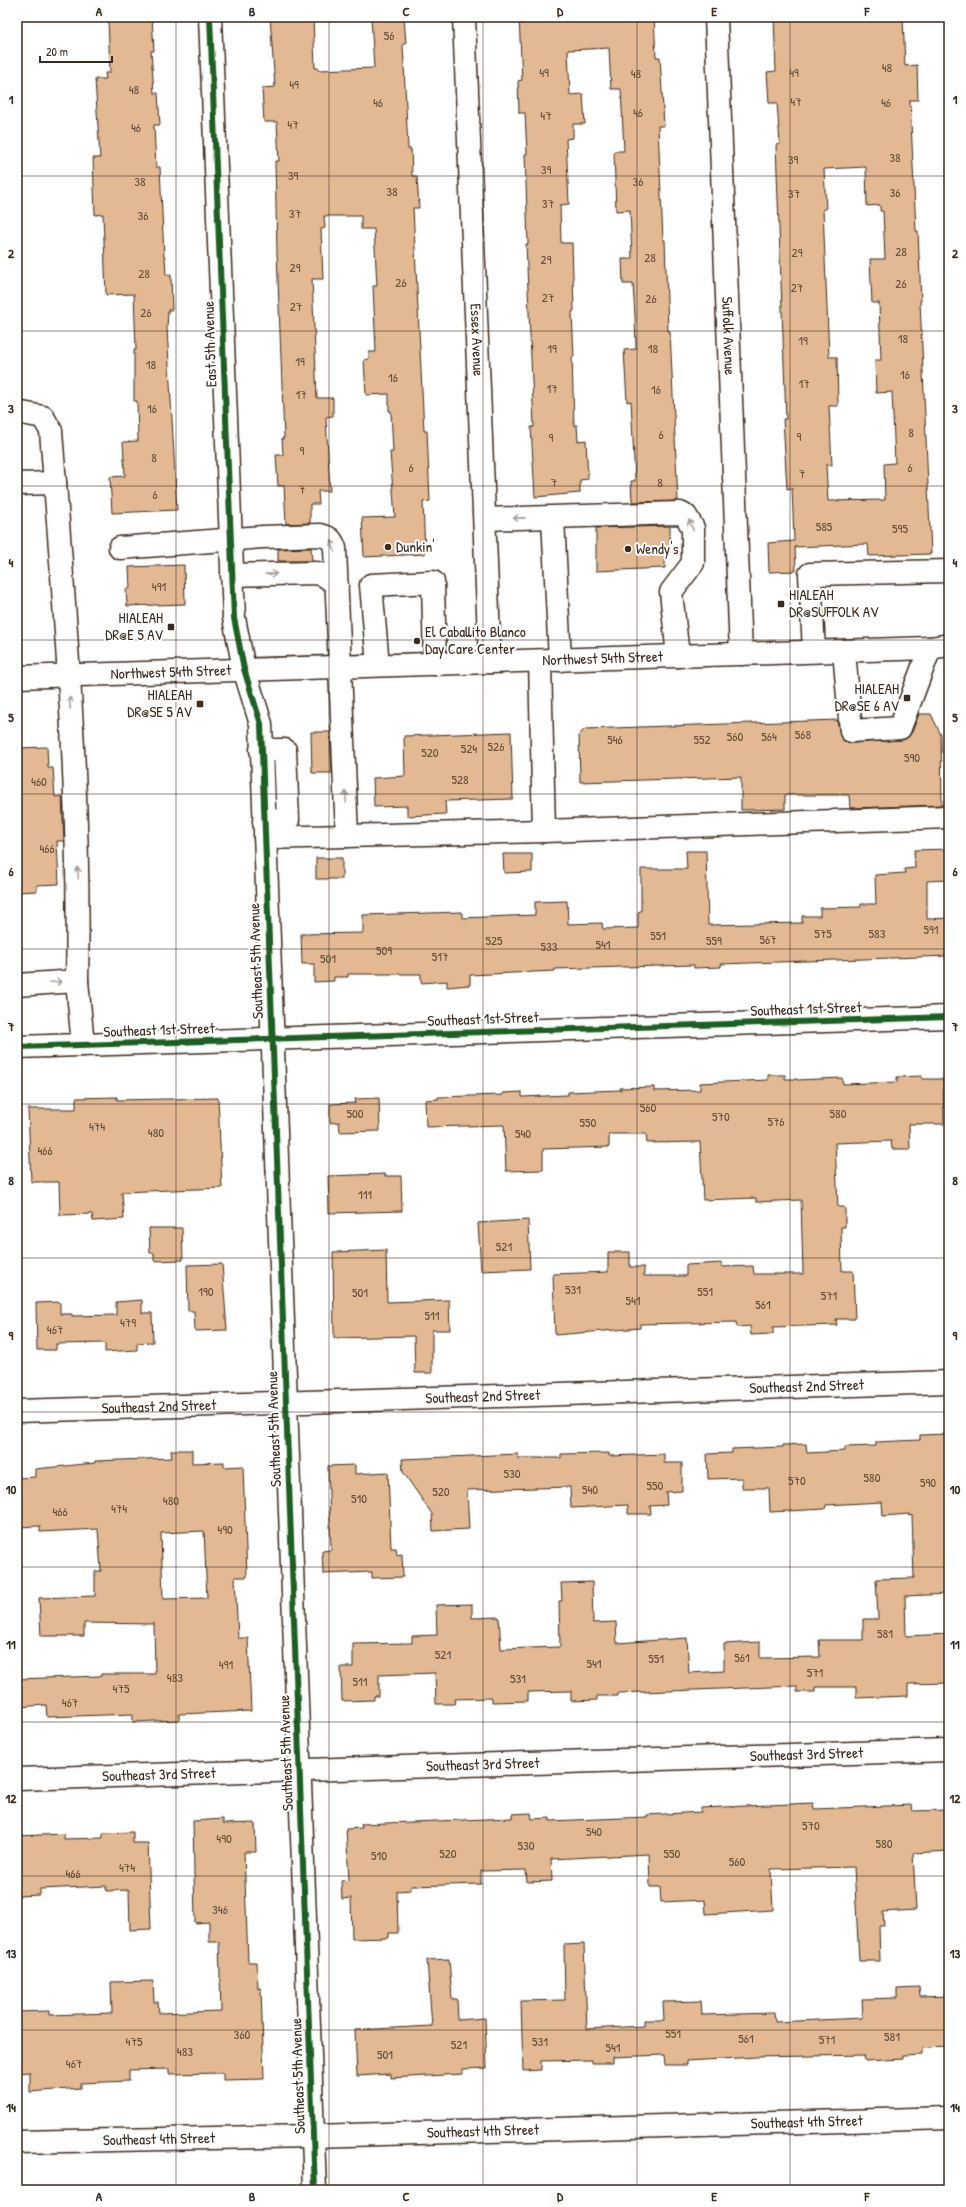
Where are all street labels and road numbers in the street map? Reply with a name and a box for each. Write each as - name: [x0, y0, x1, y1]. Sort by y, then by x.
- street label: Suffolk Avenue: [717, 296, 741, 375]
- street label: East 5th Avenue: [198, 301, 221, 387]
- street label: Essex Avenue: [466, 303, 489, 376]
- street label: Northwest 54th Street: [542, 645, 664, 670]
- street label: Northwest 54th Street: [110, 659, 232, 684]
- street label: Southeast 5th Avenue: [243, 903, 268, 1019]
- street label: Southeast 1st Street: [750, 996, 863, 1021]
- street label: Southeast 1st Street: [427, 1006, 540, 1031]
- street label: Southeast 1st Street: [103, 1017, 216, 1042]
- street label: Southeast 5th Avenue: [261, 1371, 286, 1487]
- street label: Southeast 2nd Street: [749, 1374, 865, 1398]
- street label: Southeast 2nd Street: [425, 1384, 541, 1408]
- street label: Southeast 2nd Street: [101, 1394, 217, 1418]
- street label: Southeast 5th Avenue: [273, 1695, 298, 1811]
- street label: Southeast 3rd Street: [750, 1742, 864, 1766]
- street label: Southeast 3rd Street: [426, 1752, 541, 1776]
- street label: Southeast 3rd Street: [102, 1762, 217, 1786]
- street label: Southeast 5th Avenue: [285, 2018, 310, 2134]
- street label: Southeast 4th Street: [750, 2109, 864, 2134]
- street label: Southeast 4th Street: [426, 2119, 540, 2143]
- street label: Southeast 4th Street: [103, 2127, 216, 2150]

